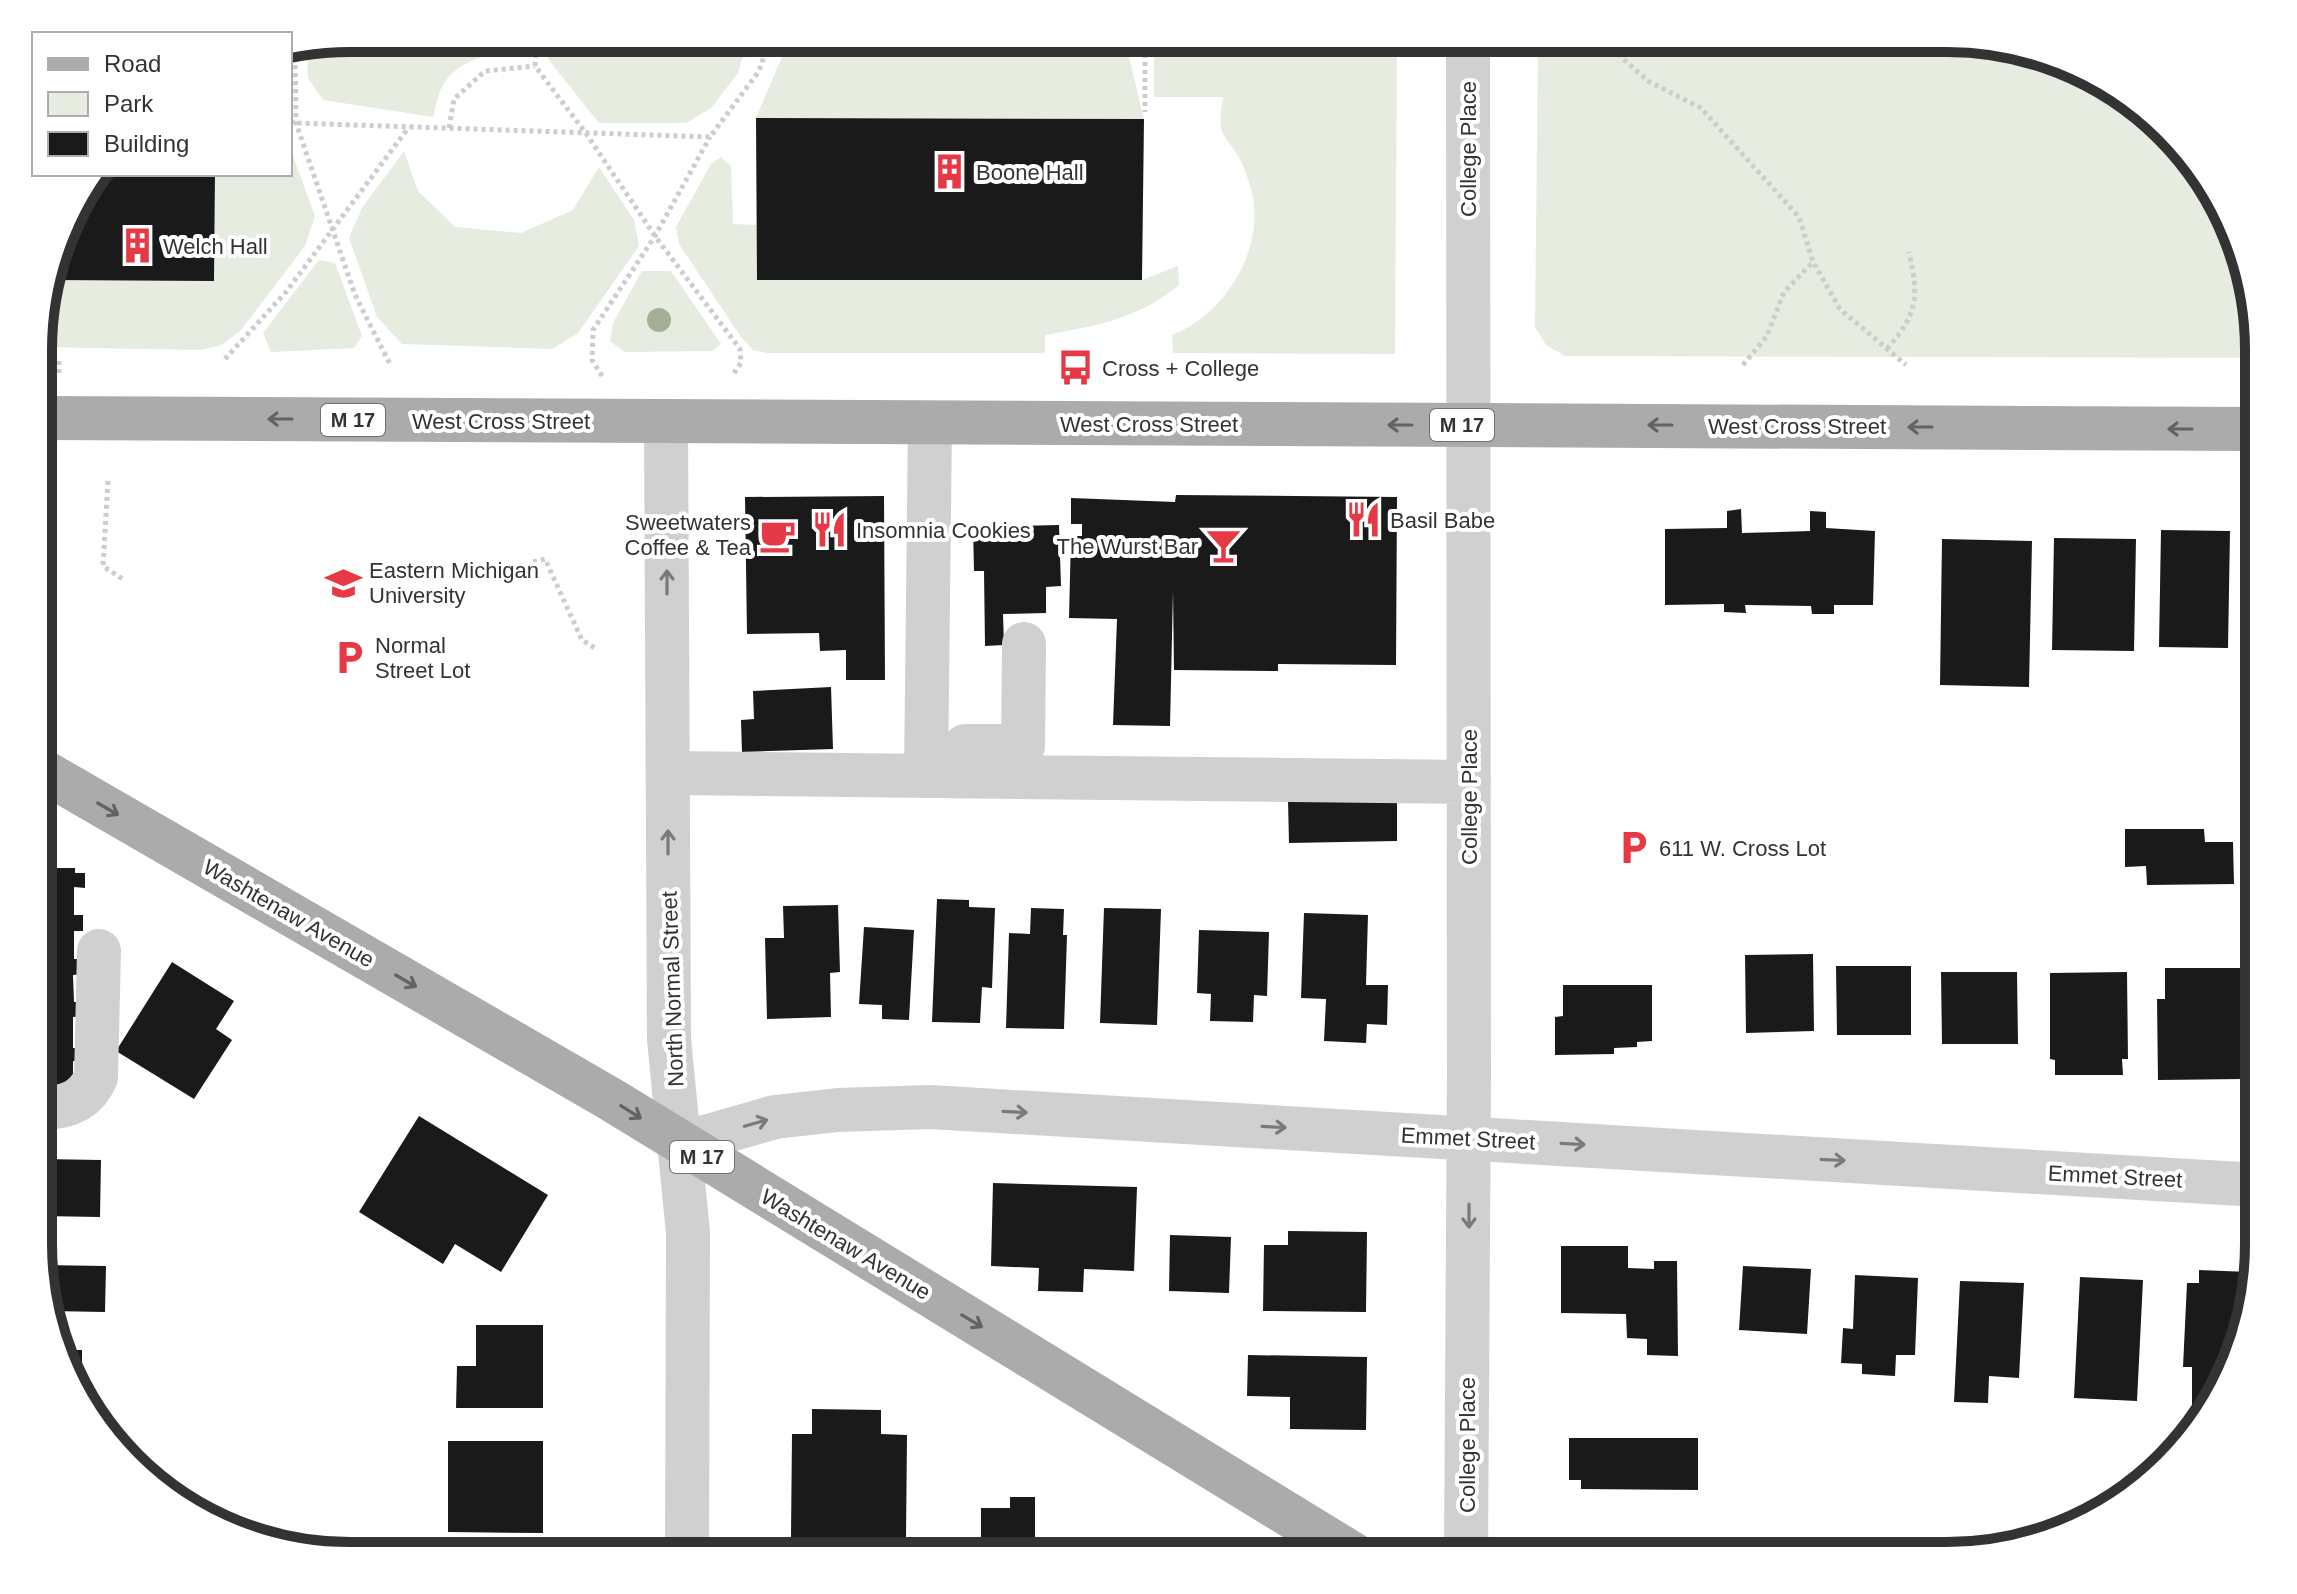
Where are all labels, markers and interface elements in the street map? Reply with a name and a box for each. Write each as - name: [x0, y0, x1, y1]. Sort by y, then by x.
- legend: [32, 32, 292, 176]
- text: Road: [104, 50, 161, 77]
- street label: College Place: [1456, 81, 1481, 217]
- text: Park: [104, 90, 154, 117]
- text: Building: [104, 130, 189, 157]
- building icon: Boone Hall: [931, 153, 969, 191]
- place label: Boone Hall: [976, 160, 1084, 185]
- building icon: Welch Hall: [118, 227, 156, 265]
- place label: Welch Hall: [163, 234, 268, 259]
- bus stop icon: Cross + College: [1057, 349, 1095, 387]
- place label: Cross + College: [1102, 356, 1259, 381]
- road number: M 17: [321, 404, 385, 436]
- street label: West Cross Street: [412, 409, 590, 434]
- road number: M 17: [1430, 409, 1494, 441]
- one-way arrow: [267, 412, 294, 427]
- street label: West Cross Street: [1060, 412, 1238, 437]
- street label: West Cross Street: [1708, 414, 1886, 439]
- one-way arrow: [1387, 417, 1414, 433]
- one-way arrow: [1647, 417, 1674, 433]
- one-way arrow: [1907, 419, 1934, 435]
- one-way arrow: [2167, 421, 2194, 437]
- restaurant icon: Basil Babe: [1345, 501, 1383, 539]
- place label: Basil Babe: [1390, 508, 1495, 533]
- place label: Sweetwaters Coffee & Tea: [625, 510, 752, 560]
- restaurant icon: Insomnia Cookies: [811, 511, 849, 549]
- cafe icon: Sweetwaters Coffee & Tea: [758, 516, 796, 554]
- place label: Insomnia Cookies: [856, 518, 1031, 543]
- bar icon: The Wurst Bar: [1205, 527, 1243, 565]
- place label: The Wurst Bar: [1057, 534, 1198, 559]
- place label: Eastern Michigan University: [369, 558, 539, 608]
- school or university icon: Eastern Michigan University: [324, 564, 362, 602]
- one-way arrow: [659, 569, 675, 596]
- place label: Normal Street Lot: [375, 633, 470, 683]
- parking icon: Normal Street Lot: [330, 639, 368, 677]
- street label: College Place: [1457, 729, 1482, 865]
- one-way arrow: [96, 801, 119, 817]
- one-way arrow: [660, 829, 676, 856]
- parking icon: 611 W. Cross Lot: [1614, 829, 1652, 867]
- place label: 611 W. Cross Lot: [1659, 836, 1826, 861]
- street label: Washtenaw Avenue: [199, 854, 379, 973]
- street label: North Normal Street: [657, 891, 688, 1087]
- one-way arrow: [394, 973, 417, 989]
- one-way arrow: [619, 1104, 641, 1120]
- one-way arrow: [1001, 1104, 1028, 1119]
- one-way arrow: [743, 1115, 769, 1130]
- one-way arrow: [1260, 1120, 1287, 1135]
- street label: Emmet Street: [1400, 1122, 1536, 1155]
- one-way arrow: [1559, 1137, 1586, 1152]
- road number: M 17: [670, 1141, 734, 1173]
- one-way arrow: [1819, 1153, 1846, 1168]
- street label: Emmet Street: [2047, 1160, 2183, 1193]
- street label: Washtenaw Avenue: [756, 1184, 935, 1305]
- one-way arrow: [1461, 1202, 1477, 1229]
- one-way arrow: [960, 1313, 983, 1329]
- street label: College Place: [1455, 1377, 1480, 1513]

